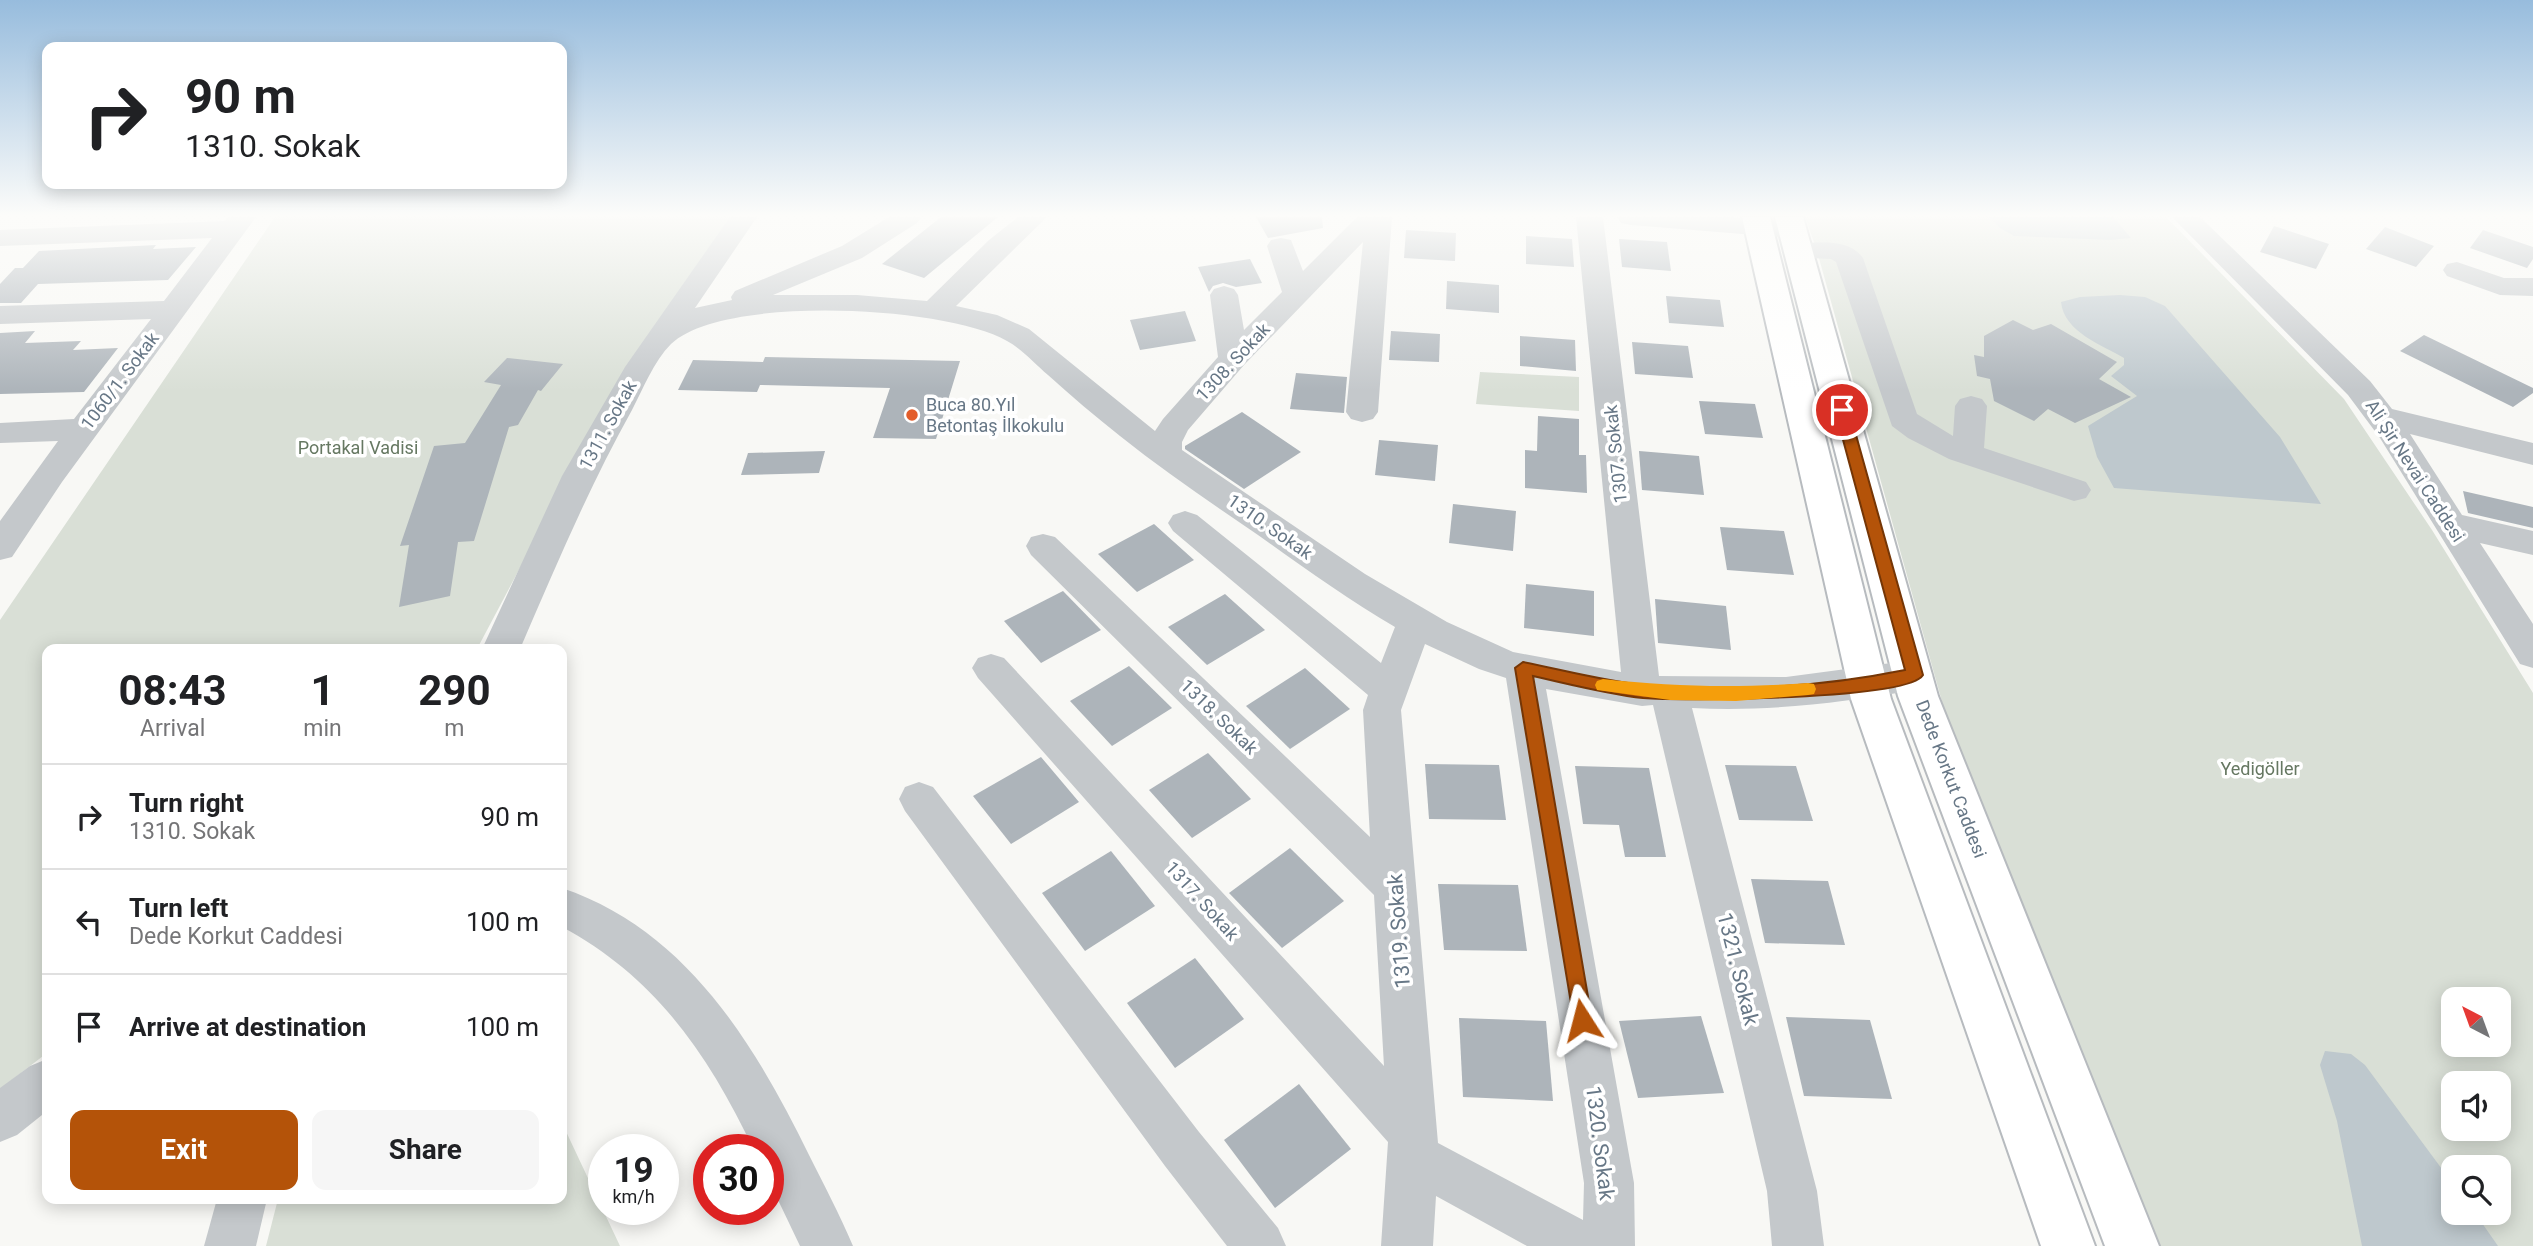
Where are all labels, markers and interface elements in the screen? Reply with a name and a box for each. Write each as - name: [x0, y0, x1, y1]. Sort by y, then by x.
- text: 90 m: [185, 68, 296, 125]
- icon: right: [70, 70, 161, 161]
- text: 1310. Sokak: [185, 127, 360, 165]
- street label: 1308. Sokak: [1191, 318, 1275, 405]
- street label: 1060/1. Sokak: [76, 327, 163, 433]
- street label: 1311. Sokak: [574, 376, 641, 473]
- pin: [1812, 380, 1872, 440]
- icon: arrive: [1823, 391, 1861, 429]
- place label: Buca 80.Yıl Betontaş İlkokulu: [926, 394, 1064, 436]
- street label: Ali Şir Nevai Caddesi: [2362, 396, 2469, 546]
- street label: 1307. Sokak: [1600, 403, 1631, 504]
- marker: Buca 80.Yıl Betontaş İlkokulu: [904, 407, 920, 423]
- park label: Portakal Vadisi: [298, 437, 418, 458]
- street label: 1310. Sokak: [1224, 490, 1317, 564]
- text: 08:43: [119, 666, 227, 715]
- text: 1: [310, 666, 335, 715]
- text: 290: [418, 666, 491, 715]
- street label: 1318. Sokak: [1177, 675, 1263, 759]
- street label: Dede Korkut Caddesi: [1912, 697, 1991, 861]
- text: Arrival: [140, 715, 205, 742]
- text: min: [303, 715, 342, 742]
- text: m: [444, 715, 464, 742]
- park label: Yedigöller: [2220, 758, 2300, 779]
- text: Turn right: [129, 788, 244, 818]
- icon: right: [70, 798, 108, 836]
- text: 90 m: [481, 802, 539, 832]
- text: 1310. Sokak: [129, 818, 255, 845]
- street label: 1317. Sokak: [1162, 857, 1244, 945]
- street label: 1319. Sokak: [1383, 872, 1415, 989]
- text: Turn left: [129, 893, 228, 923]
- icon: left: [70, 903, 108, 941]
- text: 100 m: [466, 907, 539, 937]
- street label: 1321. Sokak: [1712, 910, 1764, 1028]
- text: Dede Korkut Caddesi: [129, 923, 343, 950]
- position arrow: [1545, 983, 1619, 1057]
- north arrow: [2441, 987, 2511, 1057]
- map controls: [2441, 987, 2511, 1225]
- icon: arrive: [70, 1008, 108, 1046]
- text: Arrive at destination: [129, 1012, 366, 1042]
- text: 100 m: [466, 1012, 539, 1042]
- button: sound: [2441, 1071, 2511, 1141]
- street label: 1320. Sokak: [1581, 1084, 1619, 1202]
- button: Exit: [70, 1110, 298, 1190]
- button: Share: [312, 1110, 539, 1190]
- speed limit sign: 30: [693, 1134, 784, 1225]
- text: 19: [613, 1150, 654, 1191]
- button: search: [2441, 1155, 2511, 1225]
- text: km/h: [612, 1186, 655, 1207]

